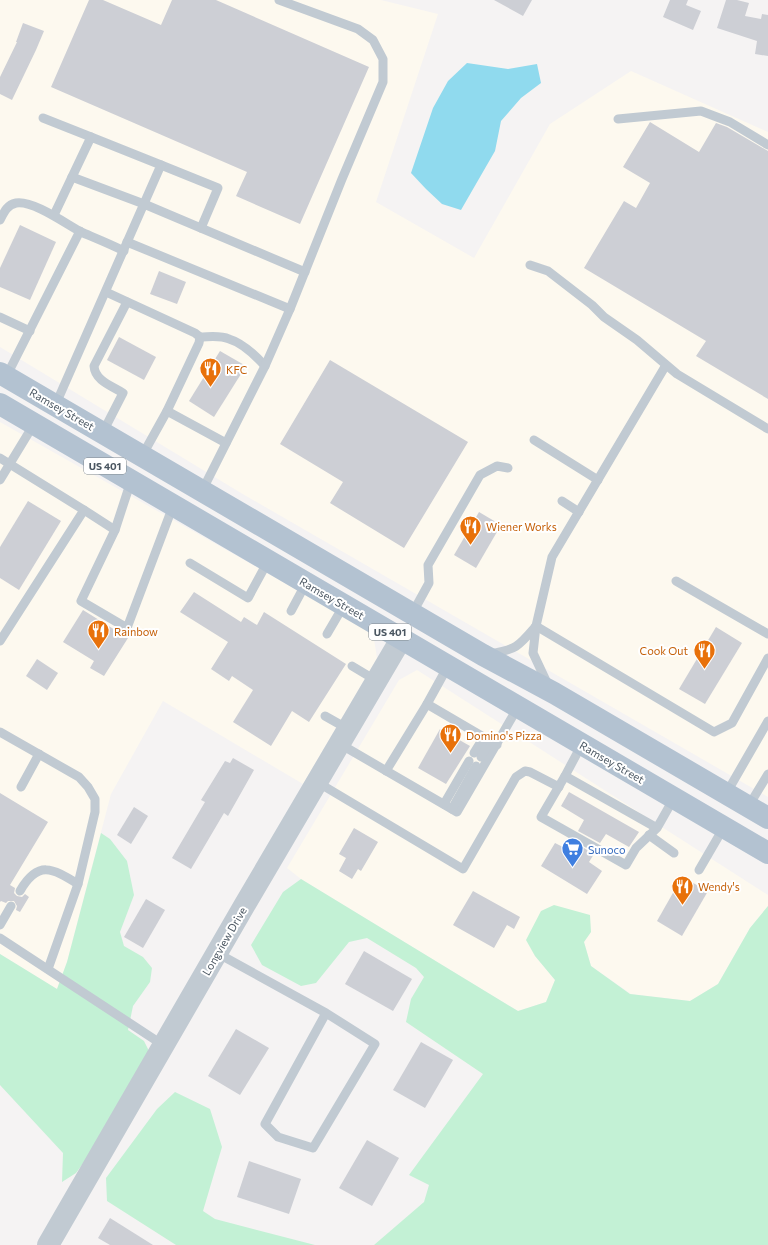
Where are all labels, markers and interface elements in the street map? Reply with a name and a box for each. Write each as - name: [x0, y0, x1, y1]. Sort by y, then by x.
- restaurant icon: KFC: [198, 356, 224, 389]
- place label: KFC: [226, 363, 247, 376]
- street label: Ramsey Street: [27, 385, 97, 433]
- road number: US 401: [84, 458, 126, 474]
- restaurant icon: Wiener Works: [458, 513, 484, 546]
- place label: Wiener Works: [486, 520, 557, 533]
- street label: Ramsey Street: [297, 574, 367, 622]
- restaurant icon: Rainbow: [86, 618, 112, 651]
- road number: US 401: [369, 624, 411, 640]
- place label: Rainbow: [114, 625, 158, 638]
- restaurant icon: Cook Out: [691, 637, 717, 670]
- place label: Cook Out: [640, 644, 688, 657]
- restaurant icon: Domino's Pizza: [438, 722, 464, 755]
- place label: Domino's Pizza: [466, 729, 542, 742]
- street label: Ramsey Street: [577, 738, 647, 786]
- supermarket icon: Sunoco: [559, 836, 585, 869]
- place label: Sunoco: [588, 843, 626, 856]
- restaurant icon: Wendy's: [669, 873, 695, 906]
- place label: Wendy's: [698, 880, 740, 893]
- street label: Longview Drive: [199, 904, 249, 977]

